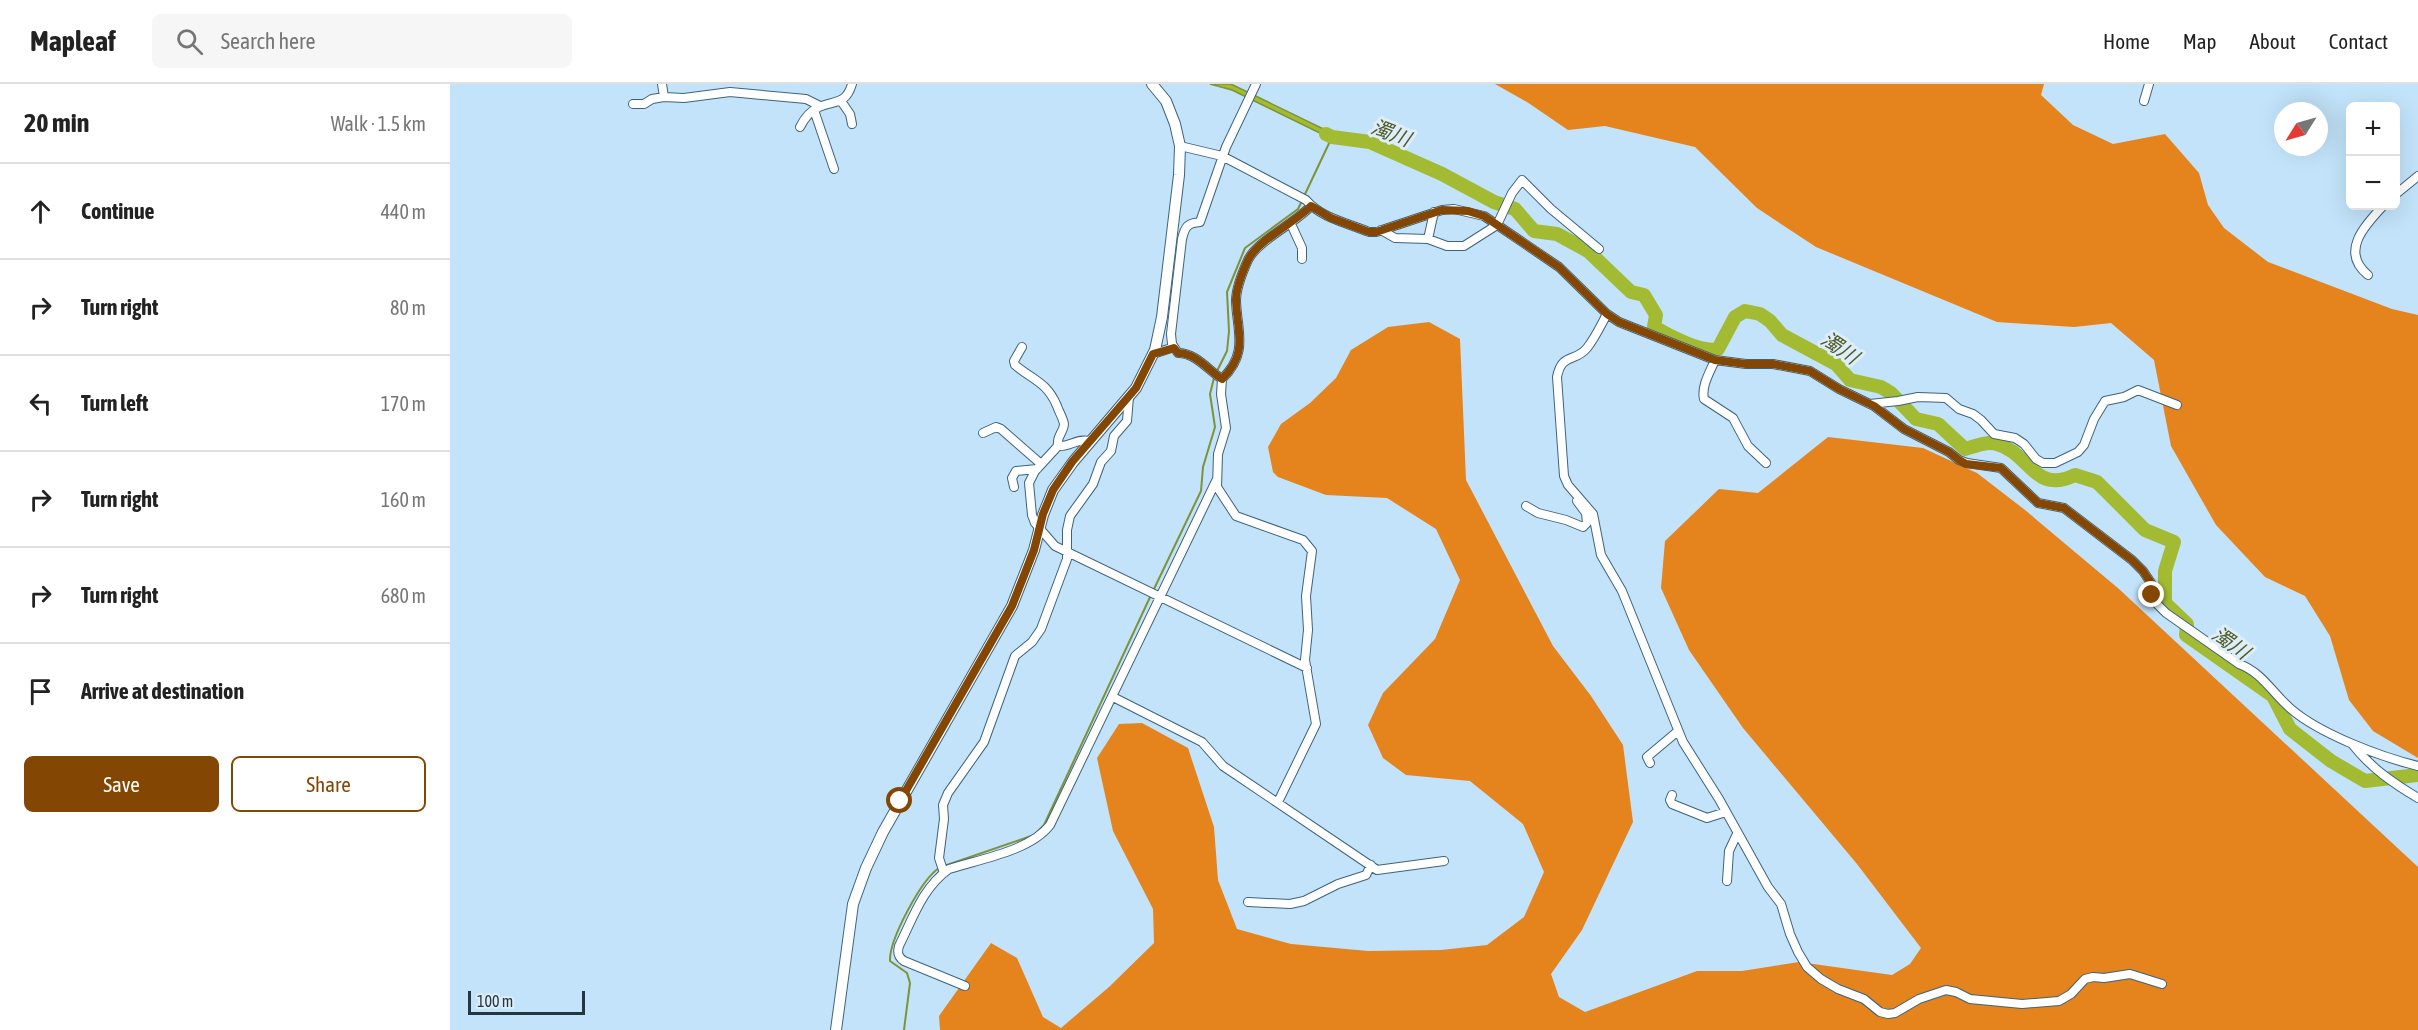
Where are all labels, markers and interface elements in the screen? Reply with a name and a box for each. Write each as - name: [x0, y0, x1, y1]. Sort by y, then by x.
- search box: [152, 14, 572, 68]
- text: Mapleaf: [30, 25, 116, 57]
- icon: search: [173, 25, 206, 58]
- text: Search here: [221, 28, 316, 54]
- text: Home: [2103, 29, 2150, 53]
- text: Map: [2183, 29, 2217, 53]
- text: About: [2250, 29, 2296, 53]
- text: Contact: [2329, 29, 2388, 53]
- north arrow: [2274, 102, 2328, 156]
- map controls: [2346, 102, 2400, 210]
- button: +: [2346, 102, 2400, 156]
- text: 20 min: [24, 108, 89, 138]
- text: Walk · 1.5 km: [331, 112, 426, 135]
- water label: 濁川: [1368, 115, 1416, 151]
- button: −: [2346, 156, 2400, 210]
- icon: ahead: [24, 195, 57, 228]
- text: Continue: [81, 198, 155, 224]
- text: 440 m: [381, 200, 426, 223]
- icon: right: [24, 291, 57, 324]
- text: Turn right: [81, 294, 158, 320]
- text: 80 m: [390, 296, 426, 319]
- water label: 濁川: [1817, 327, 1865, 369]
- icon: left: [24, 387, 57, 420]
- text: Turn left: [81, 390, 148, 416]
- text: 170 m: [381, 392, 426, 415]
- icon: right: [24, 483, 57, 516]
- text: Turn right: [81, 486, 158, 512]
- text: 160 m: [381, 488, 426, 511]
- icon: right: [24, 579, 57, 612]
- route end: [2138, 581, 2164, 607]
- text: Turn right: [81, 582, 158, 608]
- text: 680 m: [381, 584, 426, 607]
- water label: 濁川: [2208, 622, 2256, 665]
- icon: arrive: [24, 675, 57, 708]
- text: Arrive at destination: [81, 678, 244, 704]
- button: Save: [24, 756, 219, 812]
- button: Share: [231, 756, 426, 812]
- route start: [886, 787, 912, 813]
- scale bar: [468, 988, 585, 1016]
- text: 100 m: [477, 992, 513, 1010]

